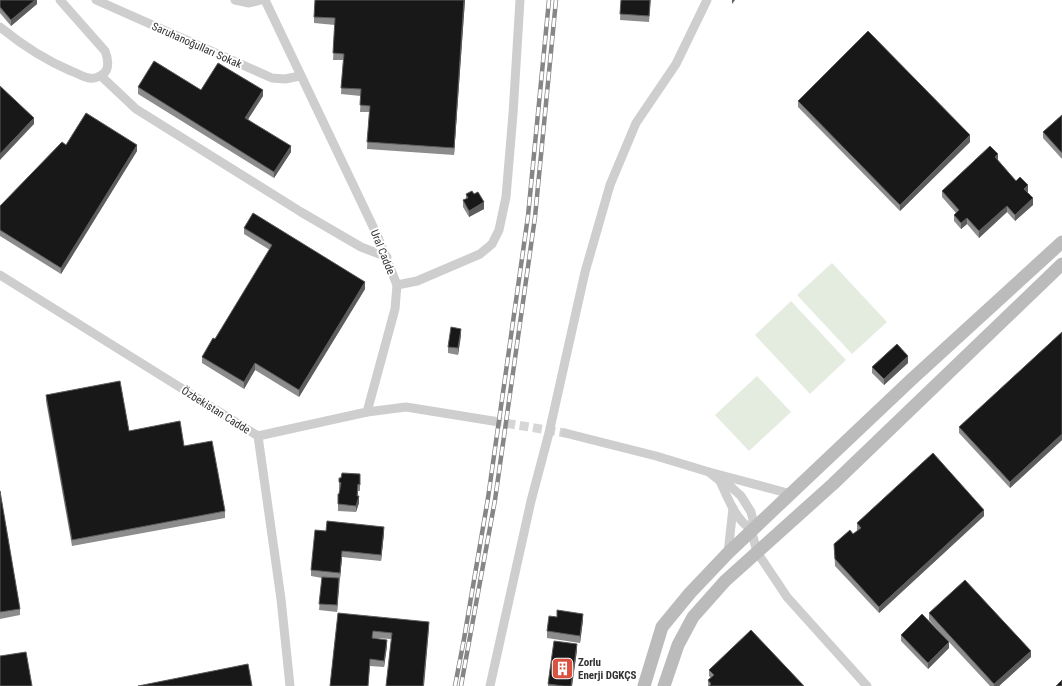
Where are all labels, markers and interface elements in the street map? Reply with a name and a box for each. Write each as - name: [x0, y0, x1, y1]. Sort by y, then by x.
- street label: Saruhanoğulları Sokak: [150, 20, 244, 71]
- street label: Ural Cadde: [368, 228, 397, 277]
- street label: Özbekistan Cadde: [179, 384, 252, 437]
- building icon: Zorlu Enerji DGKÇS: [550, 655, 576, 681]
- place label: Zorlu Enerji DGKÇS: [578, 656, 637, 682]

